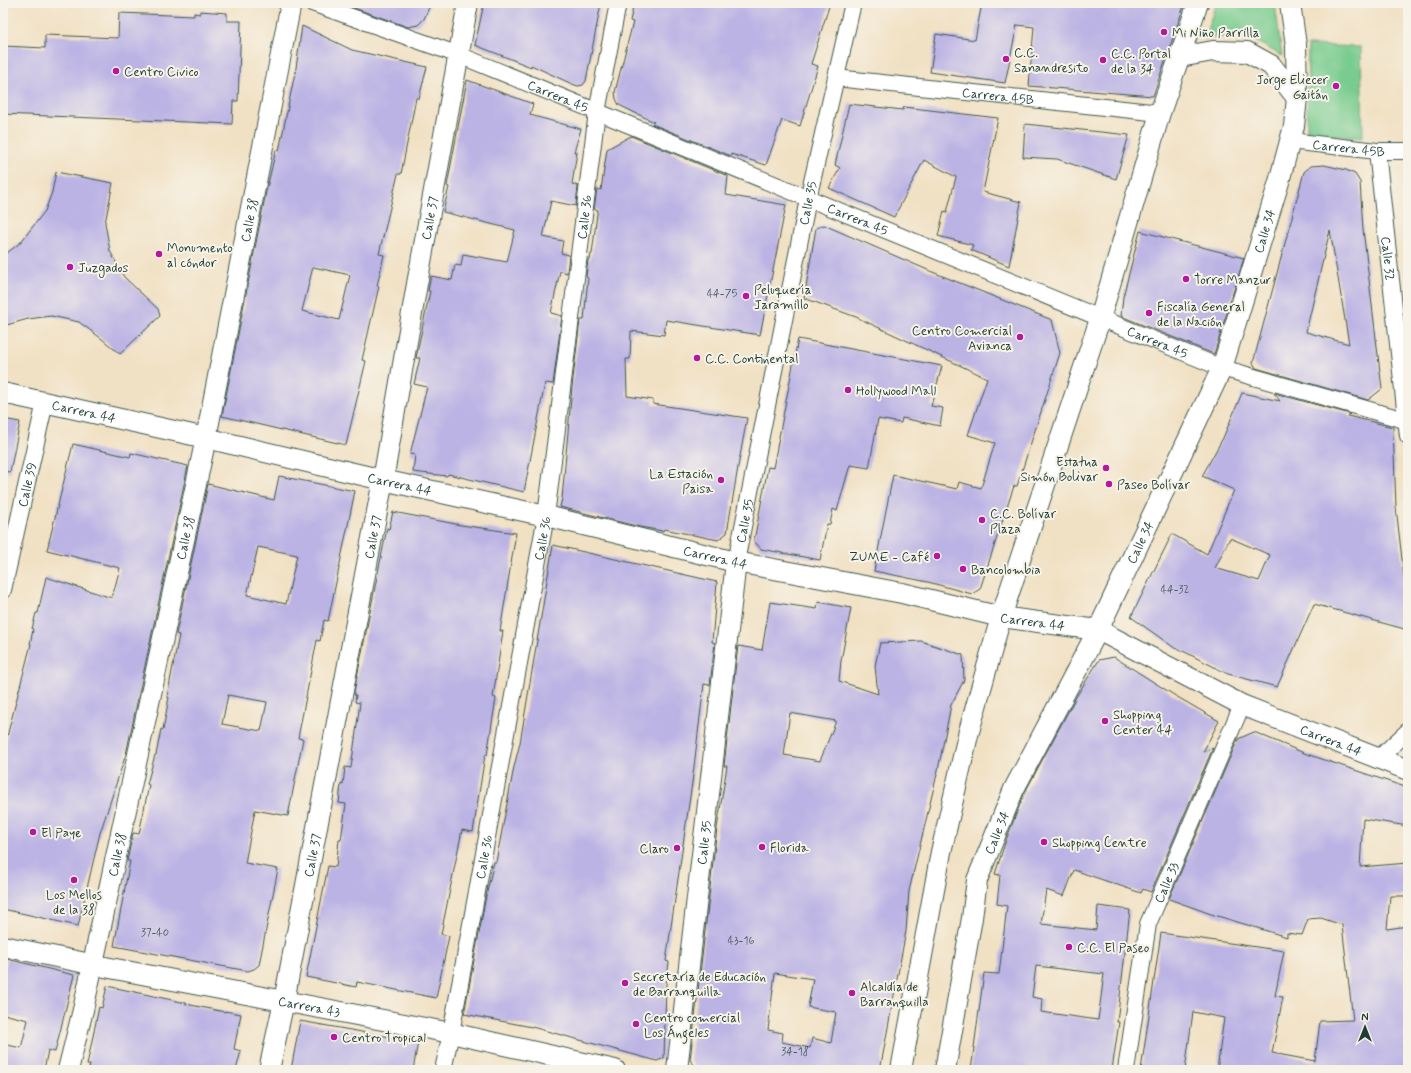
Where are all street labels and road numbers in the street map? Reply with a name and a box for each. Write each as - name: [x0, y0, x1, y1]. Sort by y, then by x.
- street label: Carrera 45: [525, 77, 590, 117]
- street label: Carrera 45B: [961, 85, 1035, 109]
- street label: Carrera 45B: [1311, 137, 1385, 161]
- street label: Calle 35: [796, 180, 822, 227]
- street label: Calle 36: [574, 194, 596, 240]
- street label: Calle 37: [418, 195, 443, 241]
- street label: Calle 38: [237, 197, 263, 244]
- street label: Carrera 45: [824, 200, 890, 240]
- street label: Calle 34: [1251, 207, 1280, 256]
- street label: Calle 32: [1376, 236, 1398, 282]
- street label: Carrera 45: [1124, 323, 1190, 363]
- street label: Carrera 44: [50, 397, 117, 428]
- street label: Calle 39: [15, 461, 41, 509]
- street label: Carrera 44: [366, 470, 433, 501]
- street label: Calle 35: [733, 498, 758, 544]
- street label: Calle 38: [173, 514, 199, 562]
- street label: Calle 37: [361, 514, 386, 560]
- street label: Calle 36: [531, 515, 556, 562]
- street label: Calle 34: [1124, 519, 1158, 567]
- street label: Carrera 44: [681, 543, 749, 574]
- street label: Carrera 44: [999, 610, 1066, 636]
- street label: Carrera 44: [1297, 722, 1364, 761]
- street label: Calle 34: [981, 809, 1014, 857]
- street label: Calle 35: [694, 820, 716, 866]
- street label: Calle 38: [105, 831, 131, 878]
- street label: Calle 37: [301, 832, 326, 879]
- street label: Calle 36: [472, 834, 497, 881]
- street label: Calle 33: [1151, 859, 1184, 906]
- street label: Carrera 43: [276, 993, 342, 1022]

